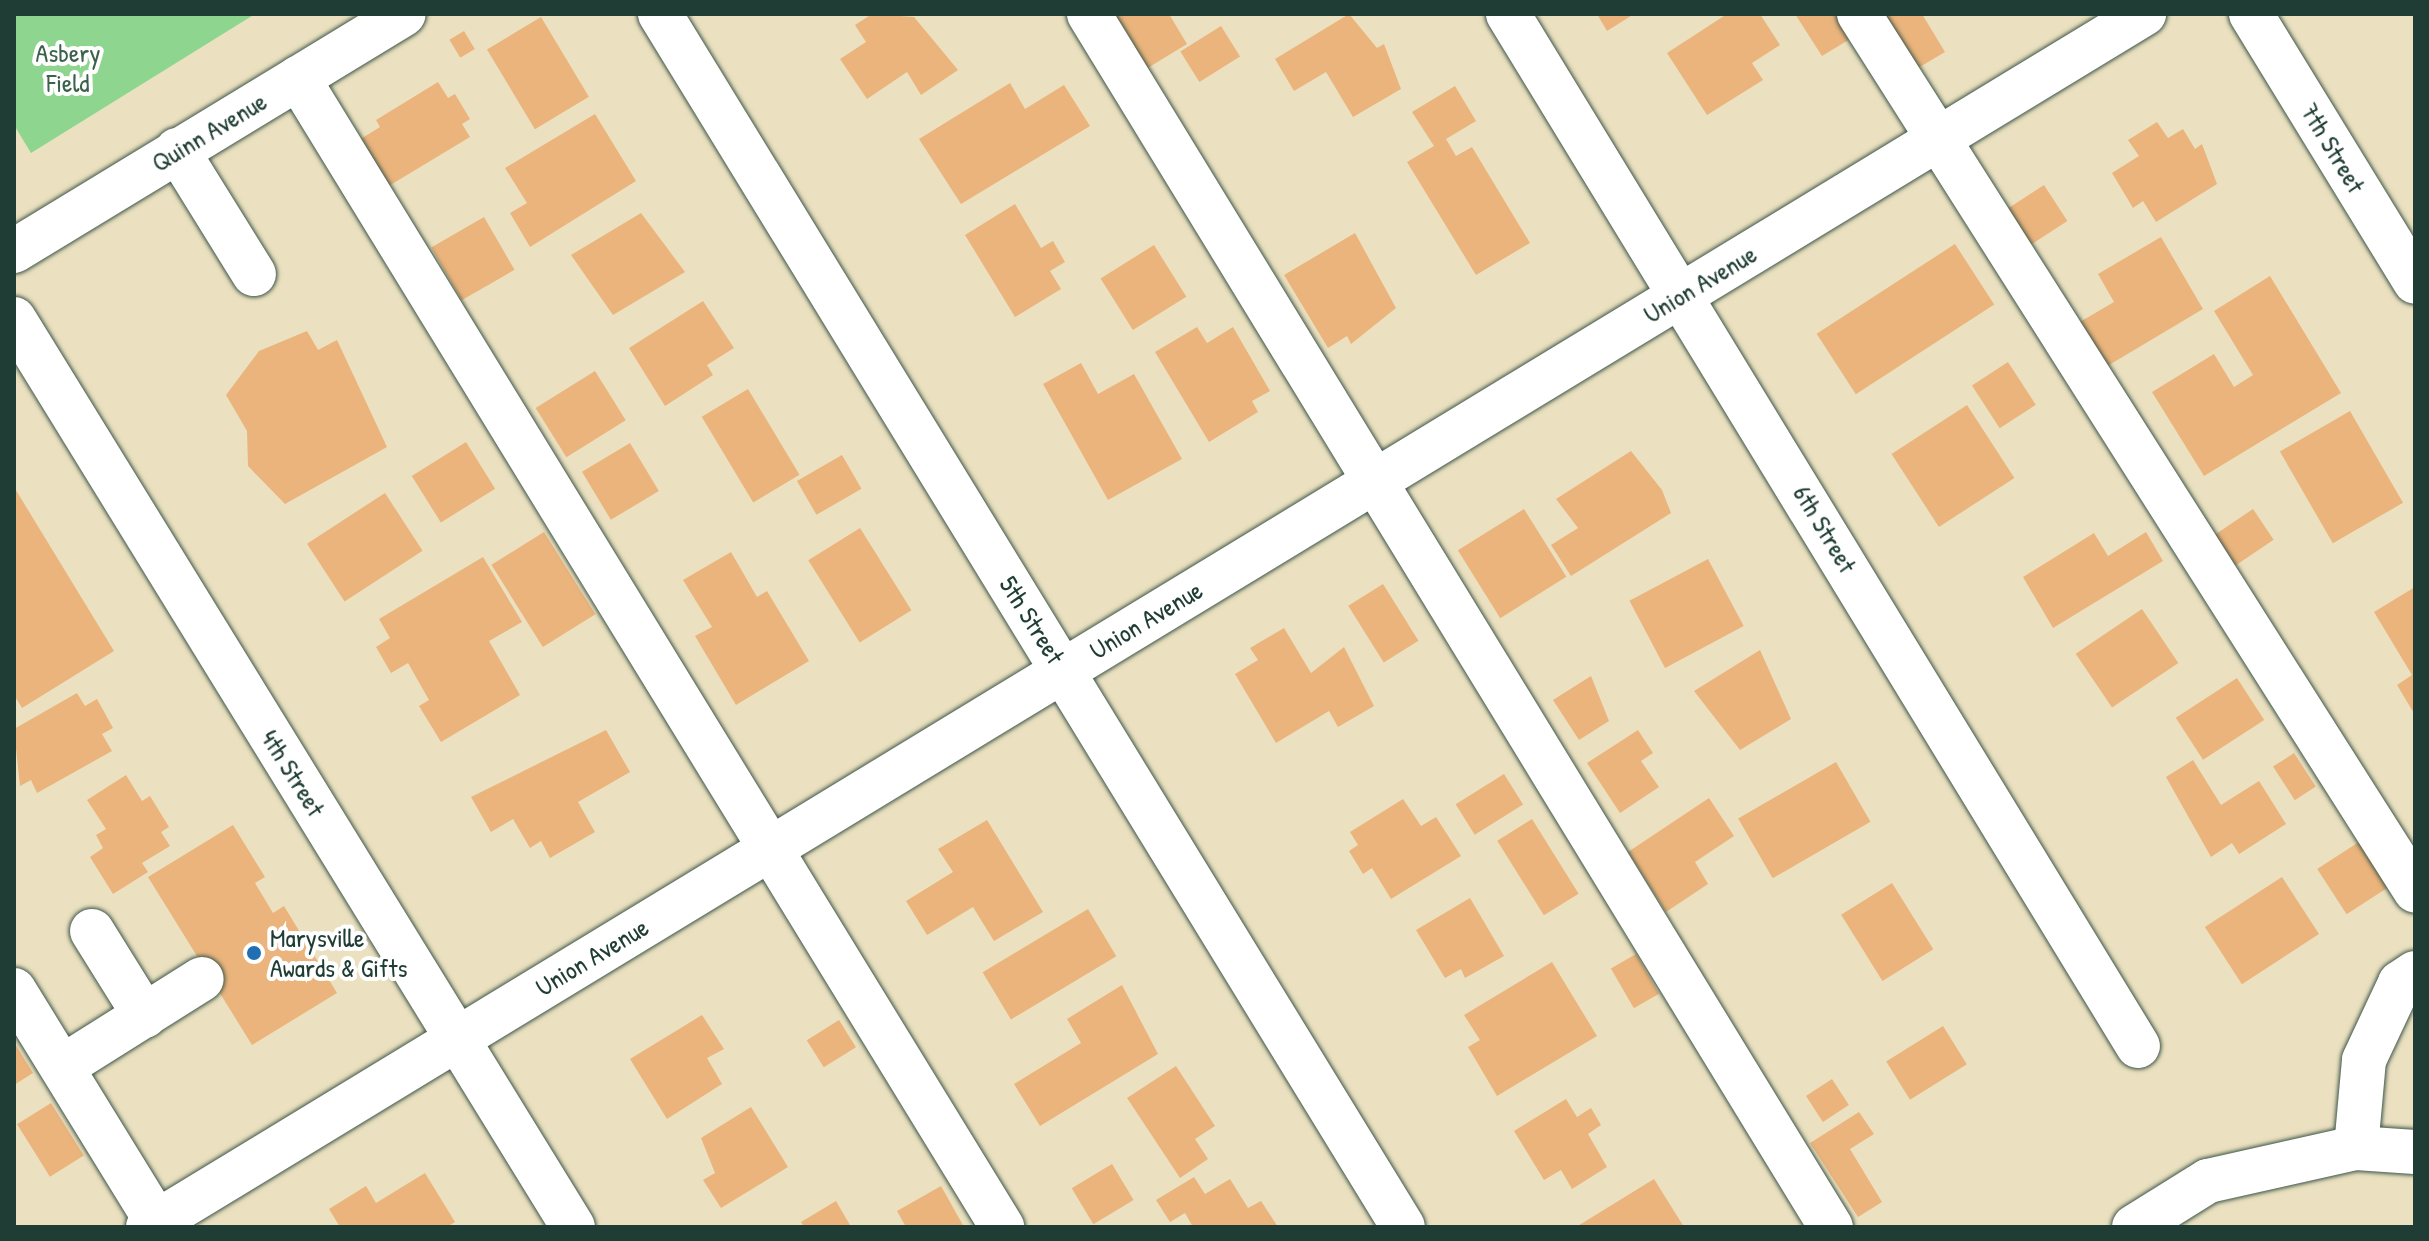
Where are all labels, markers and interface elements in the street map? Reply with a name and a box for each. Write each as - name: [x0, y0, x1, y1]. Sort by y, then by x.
- park label: Asbery Field: [36, 37, 100, 98]
- street label: Quinn Avenue: [146, 85, 272, 179]
- street label: 7th Street: [2294, 97, 2372, 199]
- street label: Union Avenue: [1638, 238, 1762, 330]
- street label: 6th Street: [1787, 480, 1863, 578]
- street label: 5th Street: [993, 570, 1071, 670]
- street label: Union Avenue: [1084, 574, 1208, 666]
- street label: 4th Street: [254, 724, 332, 822]
- street label: Union Avenue: [530, 911, 654, 1003]
- place label: Marysville Awards & Gifts: [270, 922, 407, 984]
- marker: Marysville Awards & Gifts: [245, 944, 263, 962]

